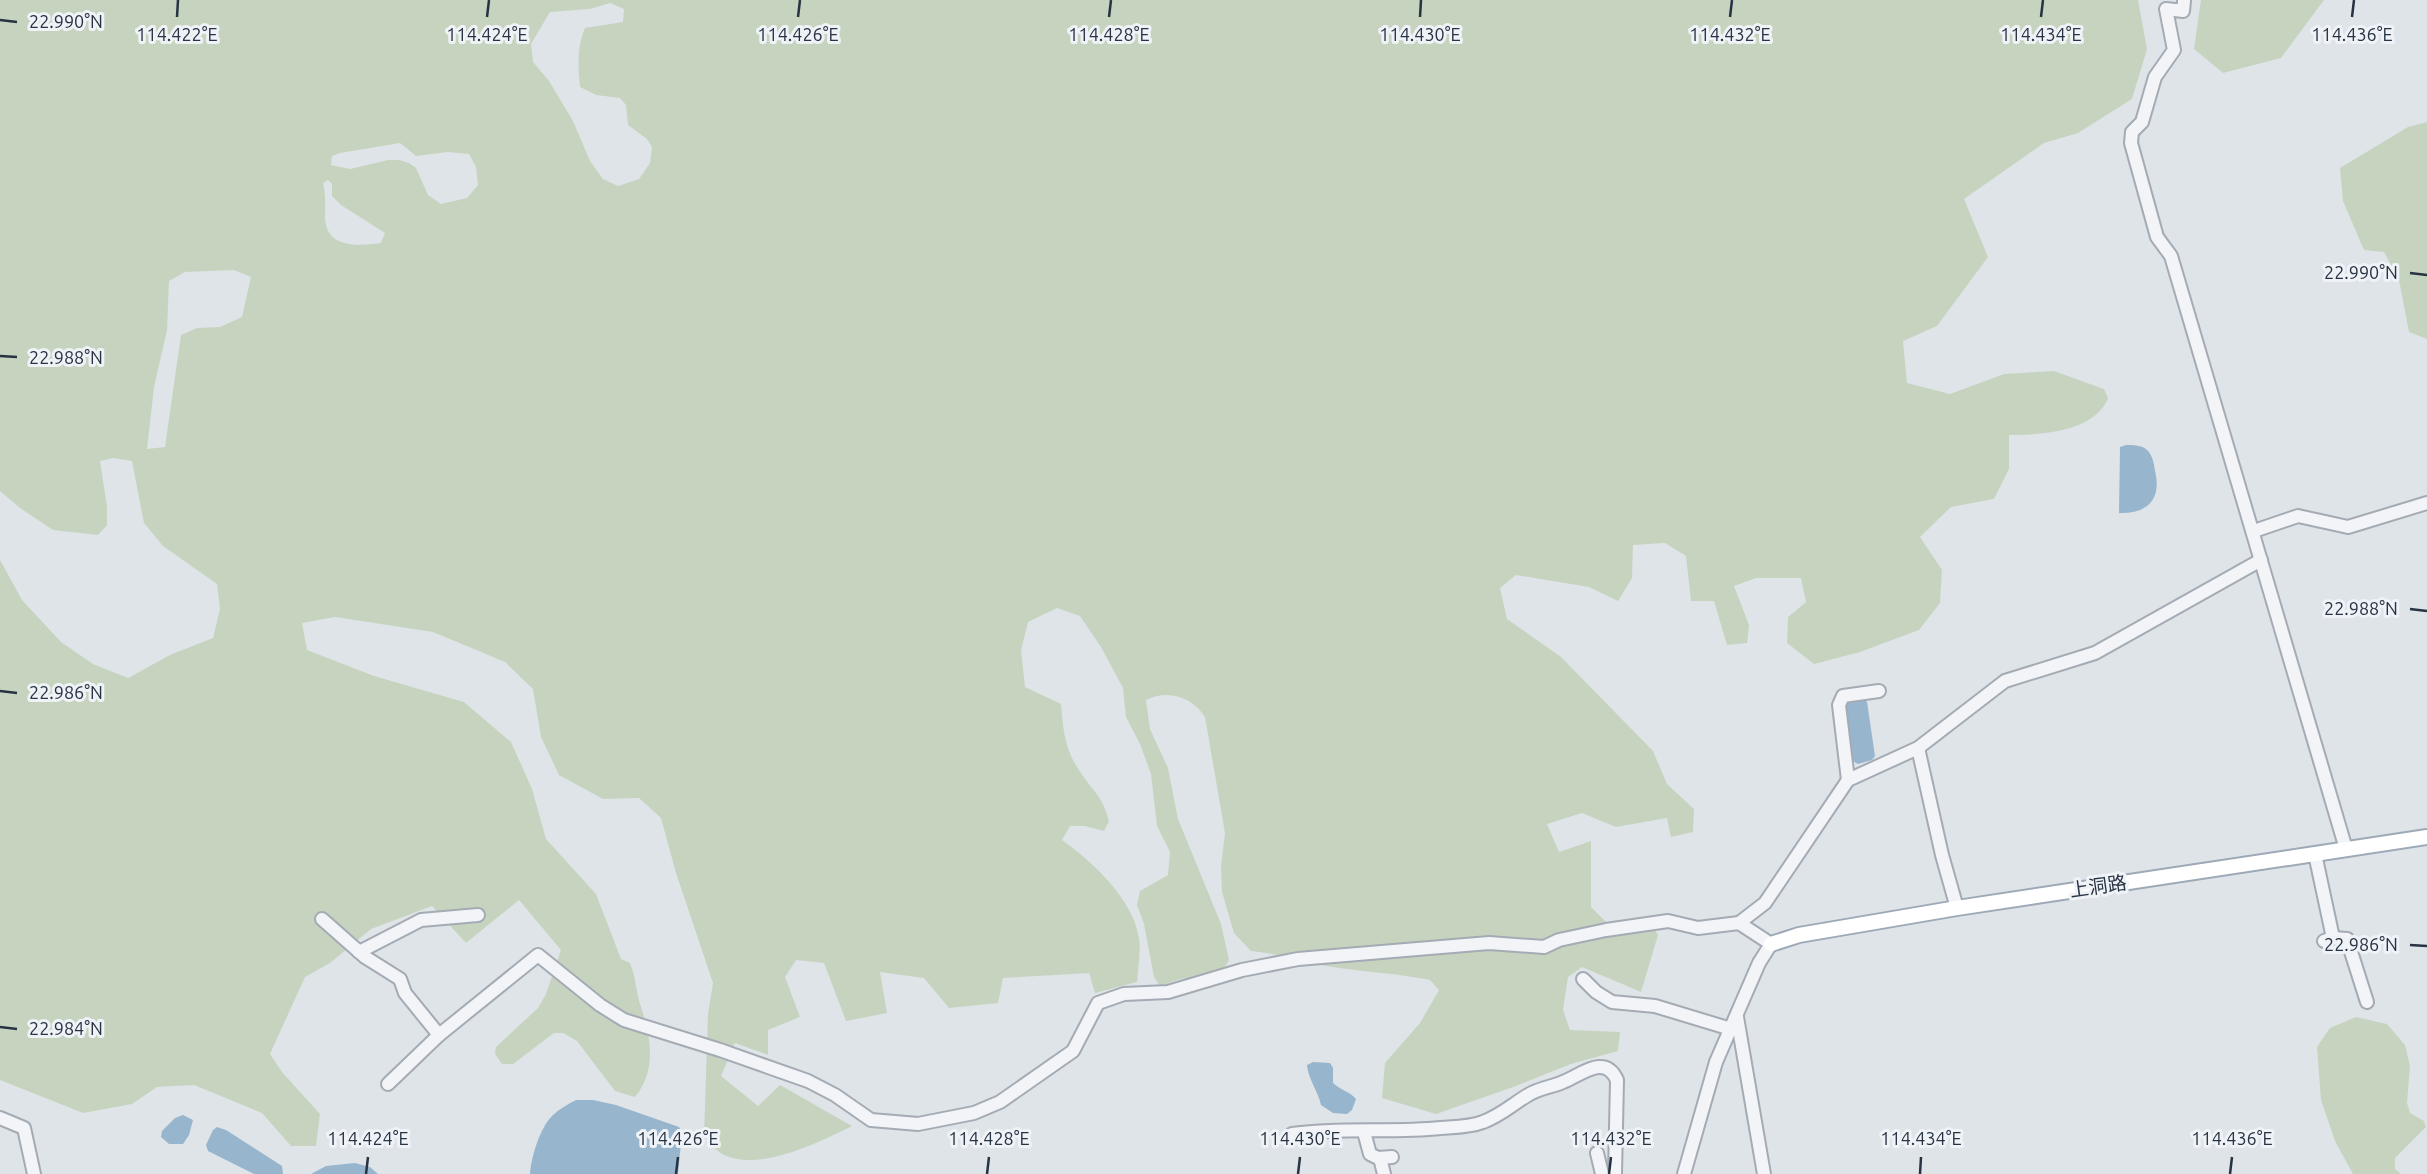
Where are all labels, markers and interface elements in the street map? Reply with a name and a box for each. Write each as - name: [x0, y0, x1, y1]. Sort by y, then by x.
- text: 22.990°N: [29, 11, 103, 31]
- text: 114.422°E: [136, 24, 218, 44]
- text: 114.424°E: [446, 24, 528, 44]
- text: 114.426°E: [757, 24, 839, 44]
- text: 114.428°E: [1068, 24, 1150, 44]
- text: 114.430°E: [1379, 24, 1461, 44]
- text: 114.432°E: [1689, 24, 1771, 44]
- text: 114.434°E: [2000, 24, 2082, 44]
- text: 114.436°E: [2311, 24, 2393, 44]
- text: 22.990°N: [2324, 262, 2398, 282]
- text: 22.988°N: [29, 347, 103, 367]
- text: 22.988°N: [2324, 598, 2398, 618]
- text: 22.986°N: [29, 682, 103, 702]
- street label: 上洞路: [2068, 871, 2128, 901]
- text: 22.986°N: [2324, 934, 2398, 954]
- text: 22.984°N: [29, 1018, 103, 1038]
- text: 114.424°E: [327, 1128, 409, 1148]
- text: 114.426°E: [637, 1128, 719, 1148]
- text: 114.428°E: [948, 1128, 1030, 1148]
- text: 114.430°E: [1259, 1128, 1341, 1148]
- text: 114.432°E: [1570, 1128, 1652, 1148]
- text: 114.434°E: [1880, 1128, 1962, 1148]
- text: 114.436°E: [2191, 1128, 2273, 1148]

